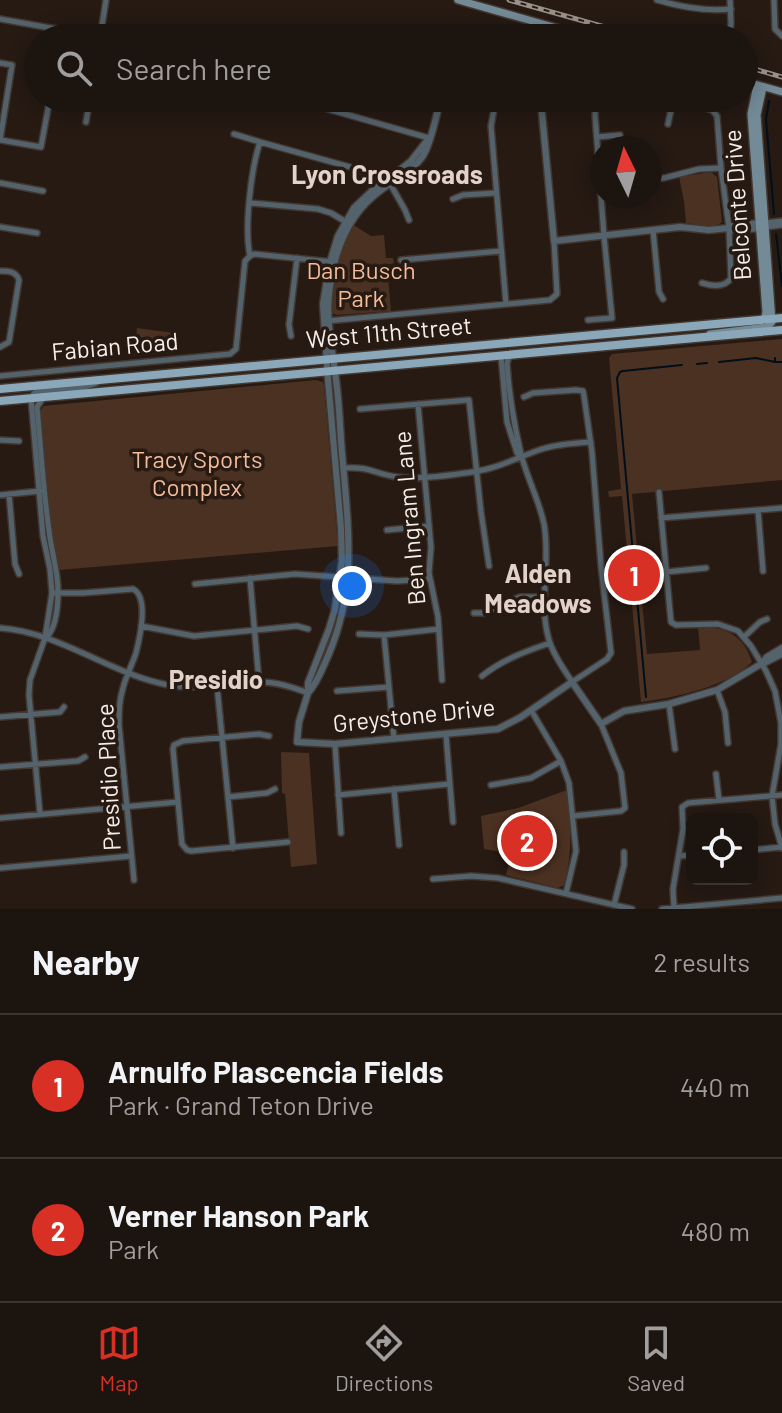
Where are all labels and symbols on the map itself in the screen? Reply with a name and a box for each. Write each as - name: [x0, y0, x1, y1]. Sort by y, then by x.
- street label: Belconte Drive: [717, 129, 756, 282]
- north arrow: [590, 136, 662, 208]
- district label: Lyon Crossroads: [291, 158, 483, 189]
- park label: Dan Busch Park: [306, 255, 416, 312]
- street label: West 11th Street: [305, 310, 473, 353]
- street label: Fabian Road: [50, 326, 180, 366]
- street label: Ben Ingram Lane: [386, 430, 431, 606]
- park label: Tracy Sports Complex: [131, 444, 263, 501]
- pin: 1: [608, 545, 660, 605]
- district label: Alden Meadows: [484, 557, 592, 618]
- your location: [332, 566, 372, 606]
- district label: Presidio: [169, 663, 263, 694]
- street label: Greystone Drive: [331, 692, 496, 737]
- street label: Presidio Place: [89, 703, 126, 851]
- pin: 2: [501, 811, 553, 871]

